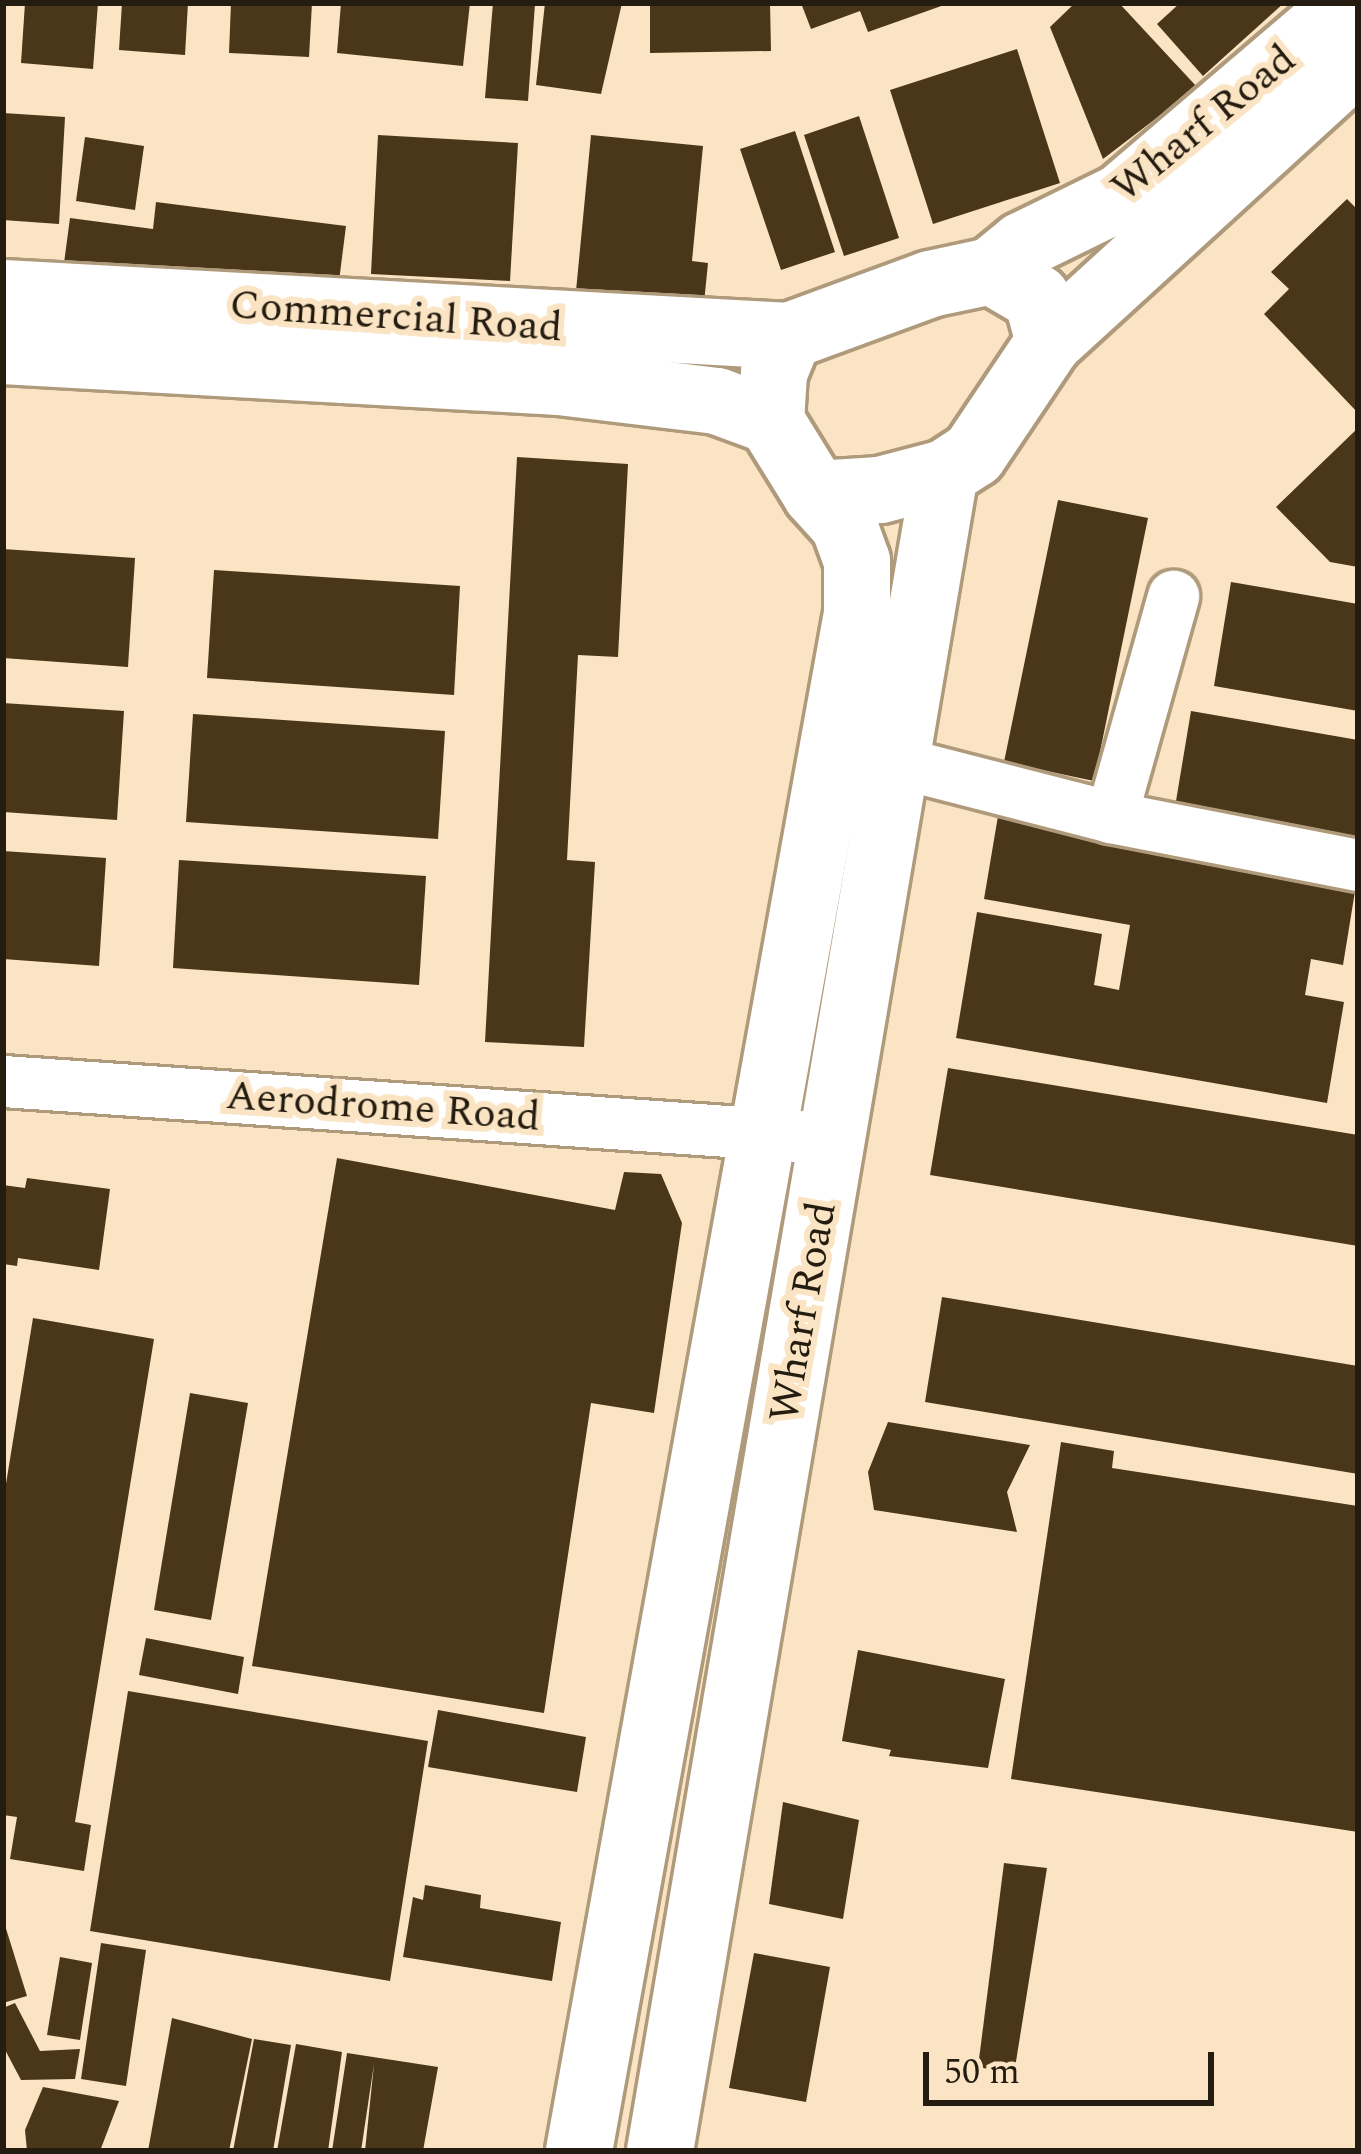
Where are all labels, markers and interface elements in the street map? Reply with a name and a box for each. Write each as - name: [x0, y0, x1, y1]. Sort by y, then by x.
- street label: Wharf Road: [1102, 34, 1306, 214]
- street label: Commercial Road: [228, 280, 564, 354]
- street label: Aerodrome Road: [224, 1071, 542, 1143]
- street label: Wharf Road: [760, 1198, 848, 1426]
- scale bar: [929, 2028, 1220, 2102]
- text: 50 m: [944, 2045, 1020, 2100]

